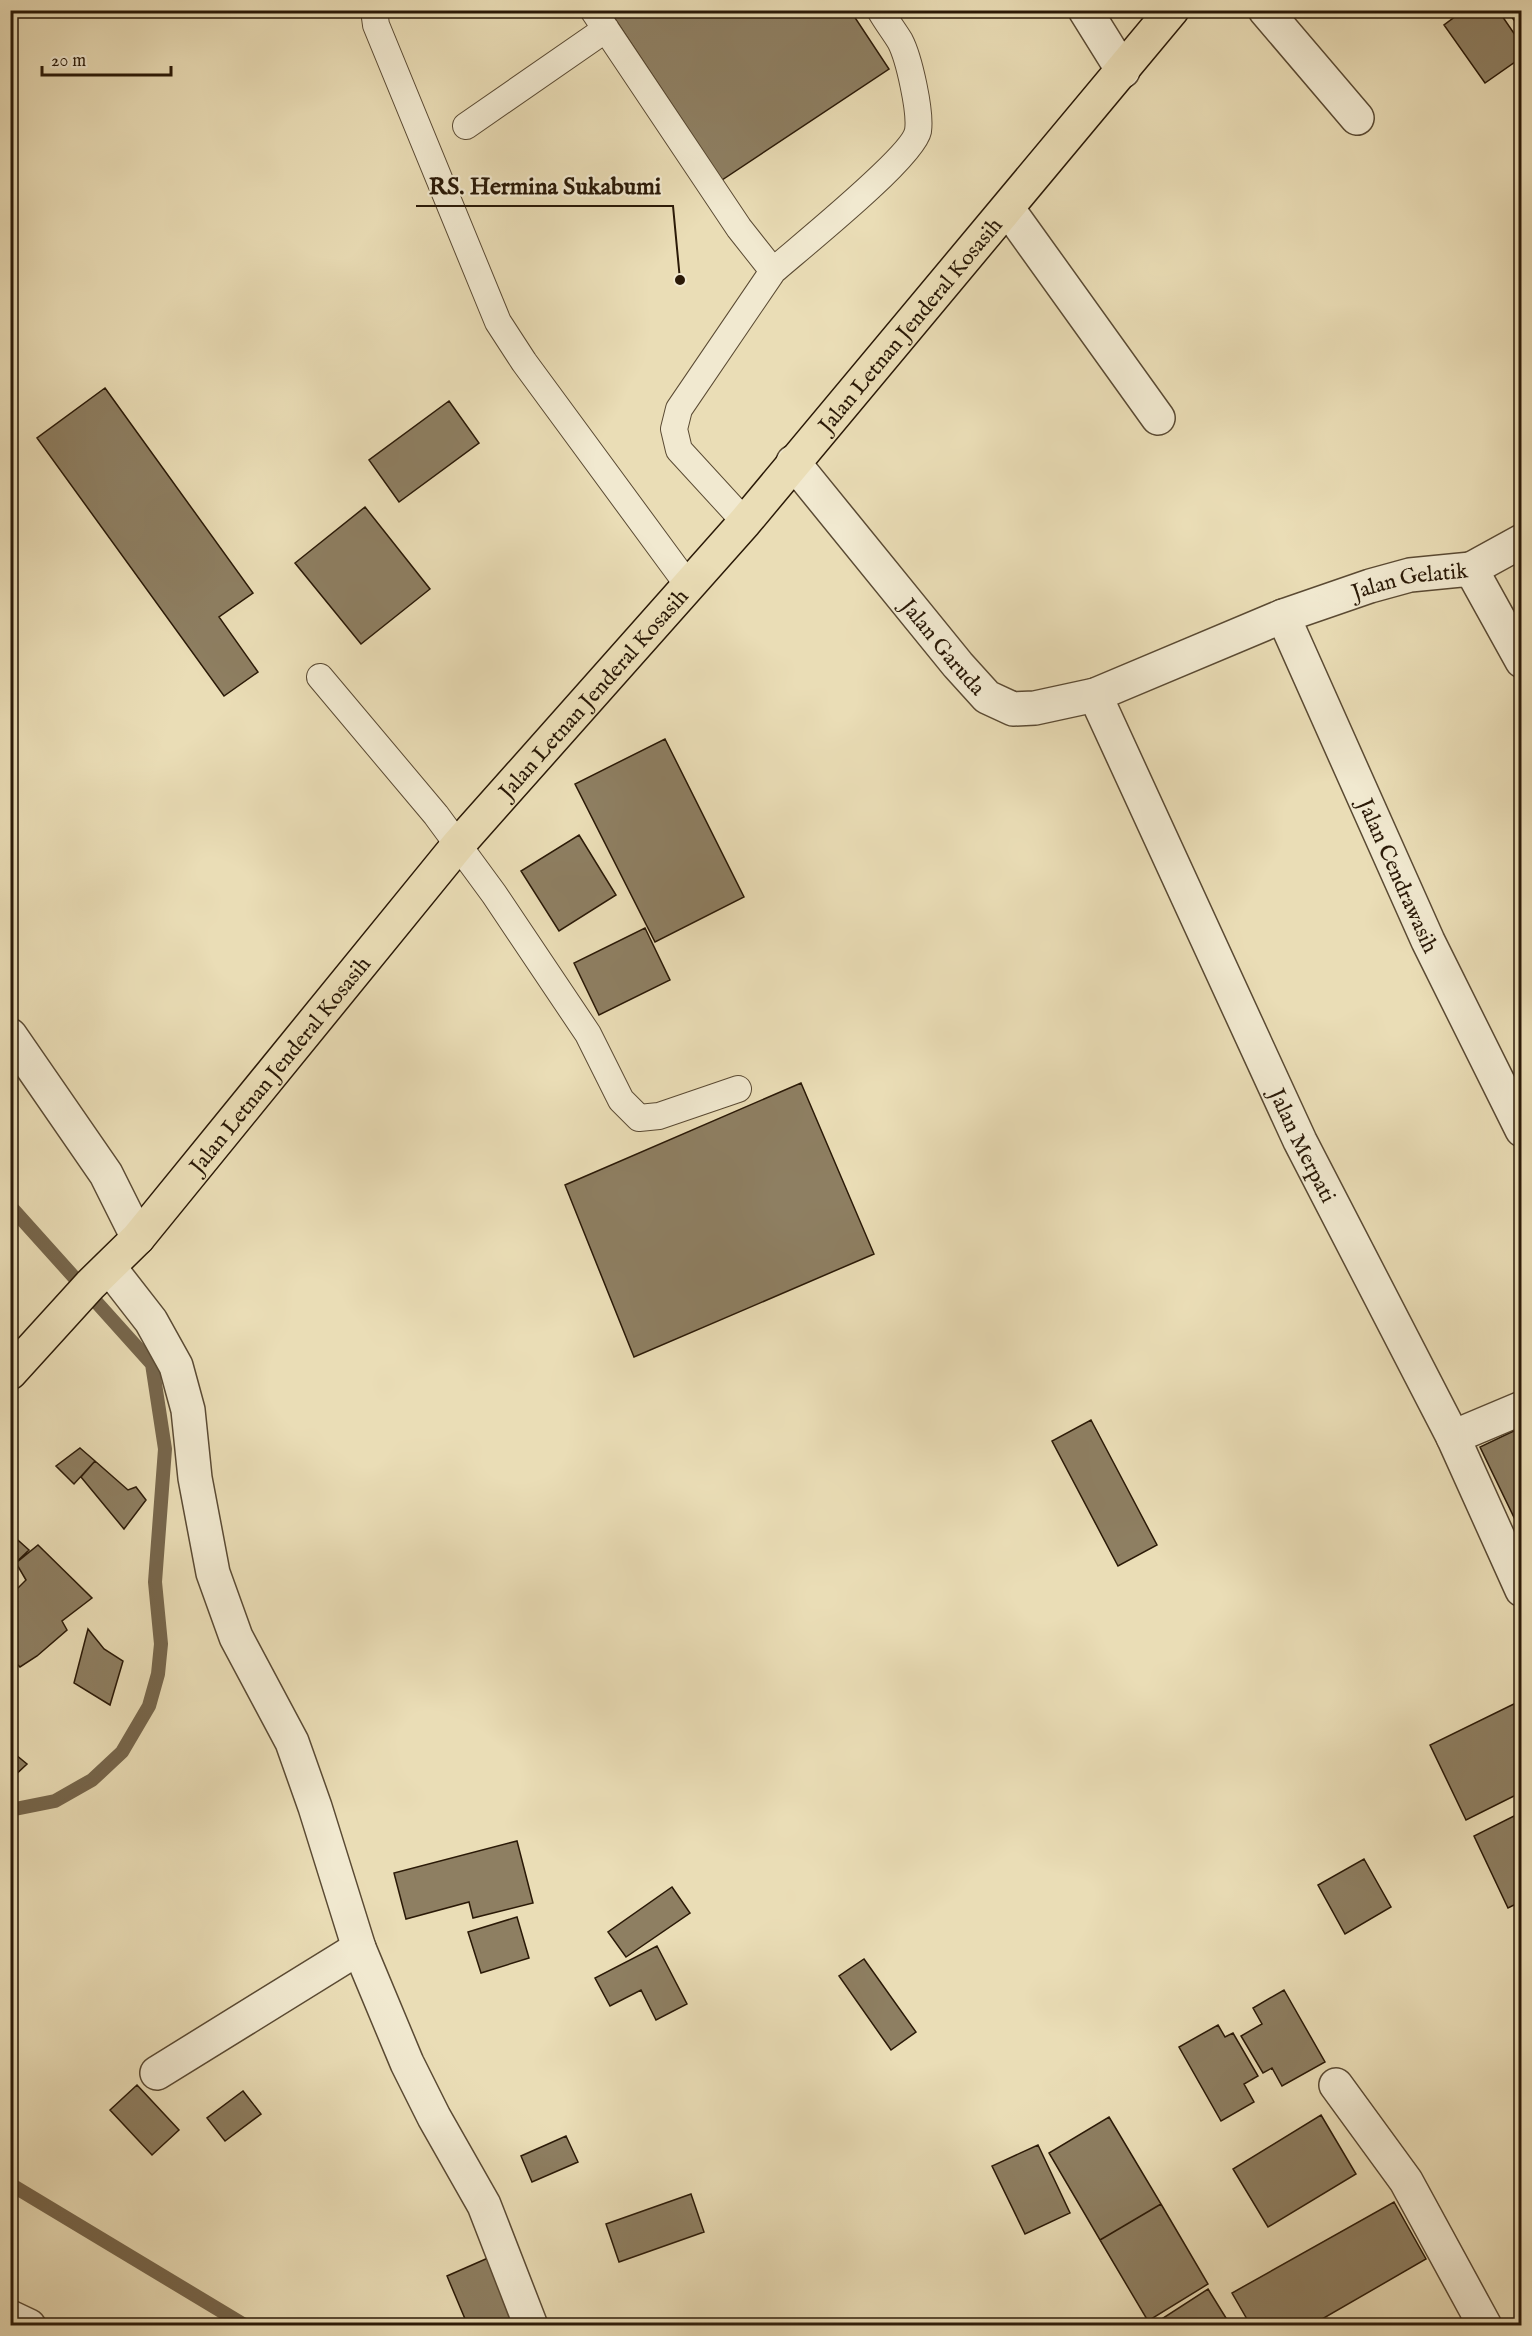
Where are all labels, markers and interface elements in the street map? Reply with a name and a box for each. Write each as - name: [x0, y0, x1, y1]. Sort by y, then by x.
- scale bar: [42, 39, 171, 77]
- text: 20 m: [51, 50, 86, 73]
- callout: RS. Hermina Sukabumi: [416, 164, 673, 206]
- text: RS. Hermina Sukabumi: [429, 172, 662, 203]
- street label: Jalan Letnan Jenderal Kosasih: [811, 212, 1009, 442]
- street label: Jalan Gelatik: [1345, 557, 1469, 608]
- street label: Jalan Letnan Jenderal Kosasih: [492, 583, 695, 808]
- street label: Jalan Garuda: [892, 591, 991, 702]
- street label: Jalan Cendrawasih: [1349, 792, 1444, 958]
- street label: Jalan Letnan Jenderal Kosasih: [182, 951, 378, 1182]
- street label: Jalan Merpati: [1261, 1082, 1341, 1208]

